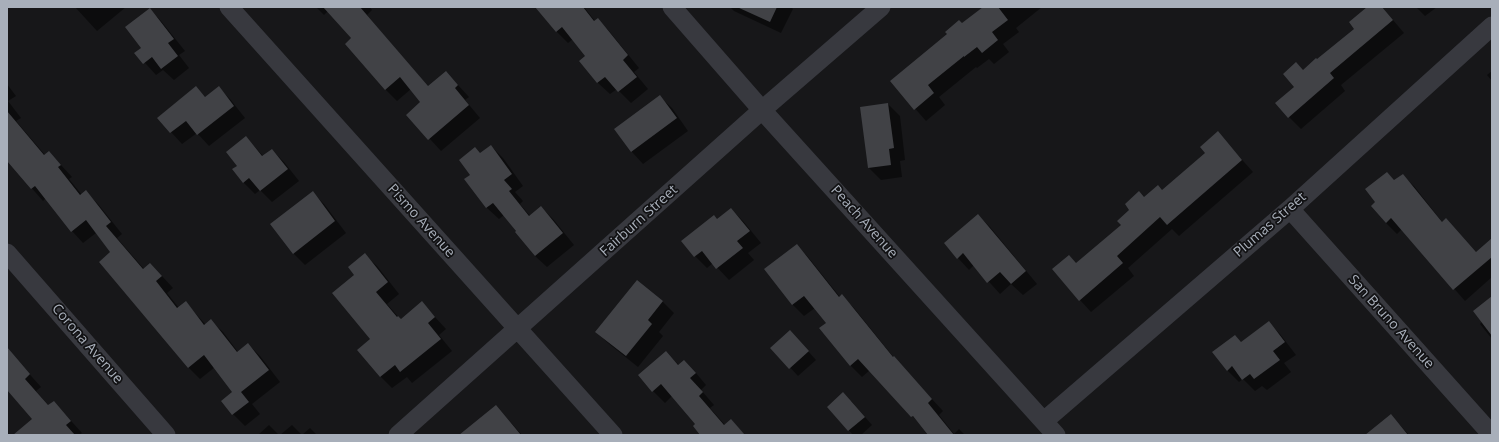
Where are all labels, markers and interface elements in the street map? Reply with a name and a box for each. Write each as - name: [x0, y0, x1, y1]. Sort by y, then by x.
- street label: Pismo Avenue: [384, 181, 458, 261]
- street label: Fairburn Street: [597, 182, 681, 260]
- street label: Peach Avenue: [827, 182, 901, 262]
- street label: Plumas Street: [1230, 189, 1310, 261]
- street label: San Bruno Avenue: [1344, 272, 1438, 372]
- street label: Corona Avenue: [48, 301, 126, 387]

